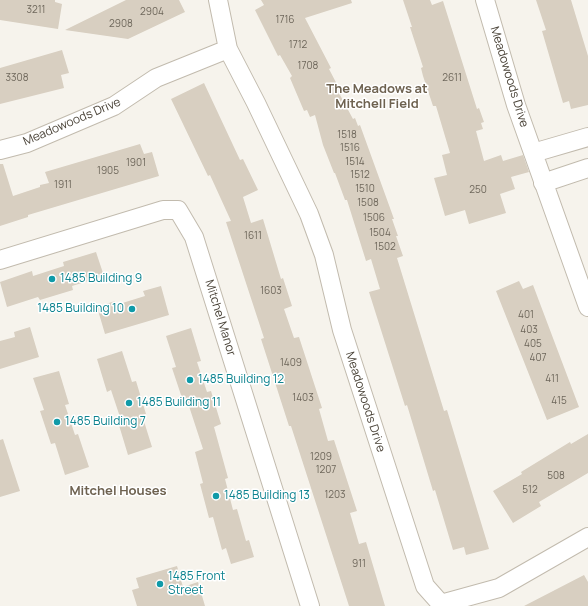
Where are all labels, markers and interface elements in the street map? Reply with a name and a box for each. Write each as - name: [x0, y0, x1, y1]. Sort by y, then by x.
- house number: 3211: [26, 4, 46, 16]
- house number: 2904: [140, 6, 164, 18]
- house number: 1716: [275, 14, 295, 26]
- house number: 2908: [109, 18, 133, 30]
- street label: Meadowoods Drive: [487, 25, 531, 129]
- house number: 1712: [289, 39, 307, 51]
- house number: 1708: [298, 60, 318, 72]
- house number: 3308: [6, 72, 28, 84]
- house number: 2611: [442, 72, 462, 84]
- district label: The Meadows at Mitchell Field: [326, 81, 428, 112]
- street label: Meadowoods Drive: [21, 95, 123, 149]
- house number: 1518: [337, 129, 357, 141]
- house number: 1516: [340, 142, 360, 154]
- house number: 1514: [345, 156, 365, 168]
- house number: 1901: [126, 157, 146, 169]
- house number: 1905: [97, 165, 119, 177]
- house number: 1512: [350, 169, 370, 181]
- house number: 1911: [54, 179, 72, 191]
- house number: 1510: [355, 183, 375, 195]
- house number: 250: [469, 184, 487, 196]
- house number: 1508: [357, 197, 379, 209]
- house number: 1506: [363, 212, 385, 224]
- house number: 1504: [369, 227, 391, 239]
- house number: 1611: [244, 230, 262, 242]
- house number: 1502: [374, 241, 396, 253]
- place label: 1485 Building 9: [60, 272, 142, 286]
- marker: 1485 Building 9: [47, 274, 57, 284]
- street label: Mitchel Manor: [202, 278, 238, 358]
- house number: 1603: [260, 285, 282, 297]
- place label: 1485 Building 10: [37, 302, 124, 316]
- marker: 1485 Building 10: [127, 304, 137, 314]
- house number: 401: [518, 309, 534, 321]
- house number: 403: [520, 324, 538, 336]
- house number: 405: [524, 338, 542, 350]
- street label: Meadowoods Drive: [342, 350, 388, 454]
- house number: 407: [529, 352, 547, 364]
- house number: 1409: [280, 357, 302, 369]
- place label: 1485 Building 12: [198, 373, 284, 387]
- house number: 411: [545, 373, 559, 385]
- marker: 1485 Building 12: [185, 375, 195, 385]
- house number: 1403: [292, 392, 314, 404]
- house number: 415: [551, 395, 567, 407]
- place label: 1485 Building 11: [137, 396, 221, 410]
- marker: 1485 Building 11: [124, 398, 134, 408]
- place label: 1485 Building 7: [65, 415, 146, 429]
- marker: 1485 Building 7: [52, 417, 62, 427]
- house number: 1209: [310, 451, 332, 463]
- house number: 1207: [316, 464, 336, 476]
- house number: 508: [547, 470, 565, 482]
- district label: Mitchel Houses: [69, 483, 167, 499]
- house number: 512: [522, 484, 538, 496]
- place label: 1485 Building 13: [224, 489, 310, 503]
- house number: 1203: [324, 489, 346, 501]
- marker: 1485 Building 13: [211, 491, 221, 501]
- house number: 911: [352, 558, 366, 570]
- place label: 1485 Front Street: [168, 570, 225, 598]
- marker: 1485 Front Street: [155, 579, 165, 589]

